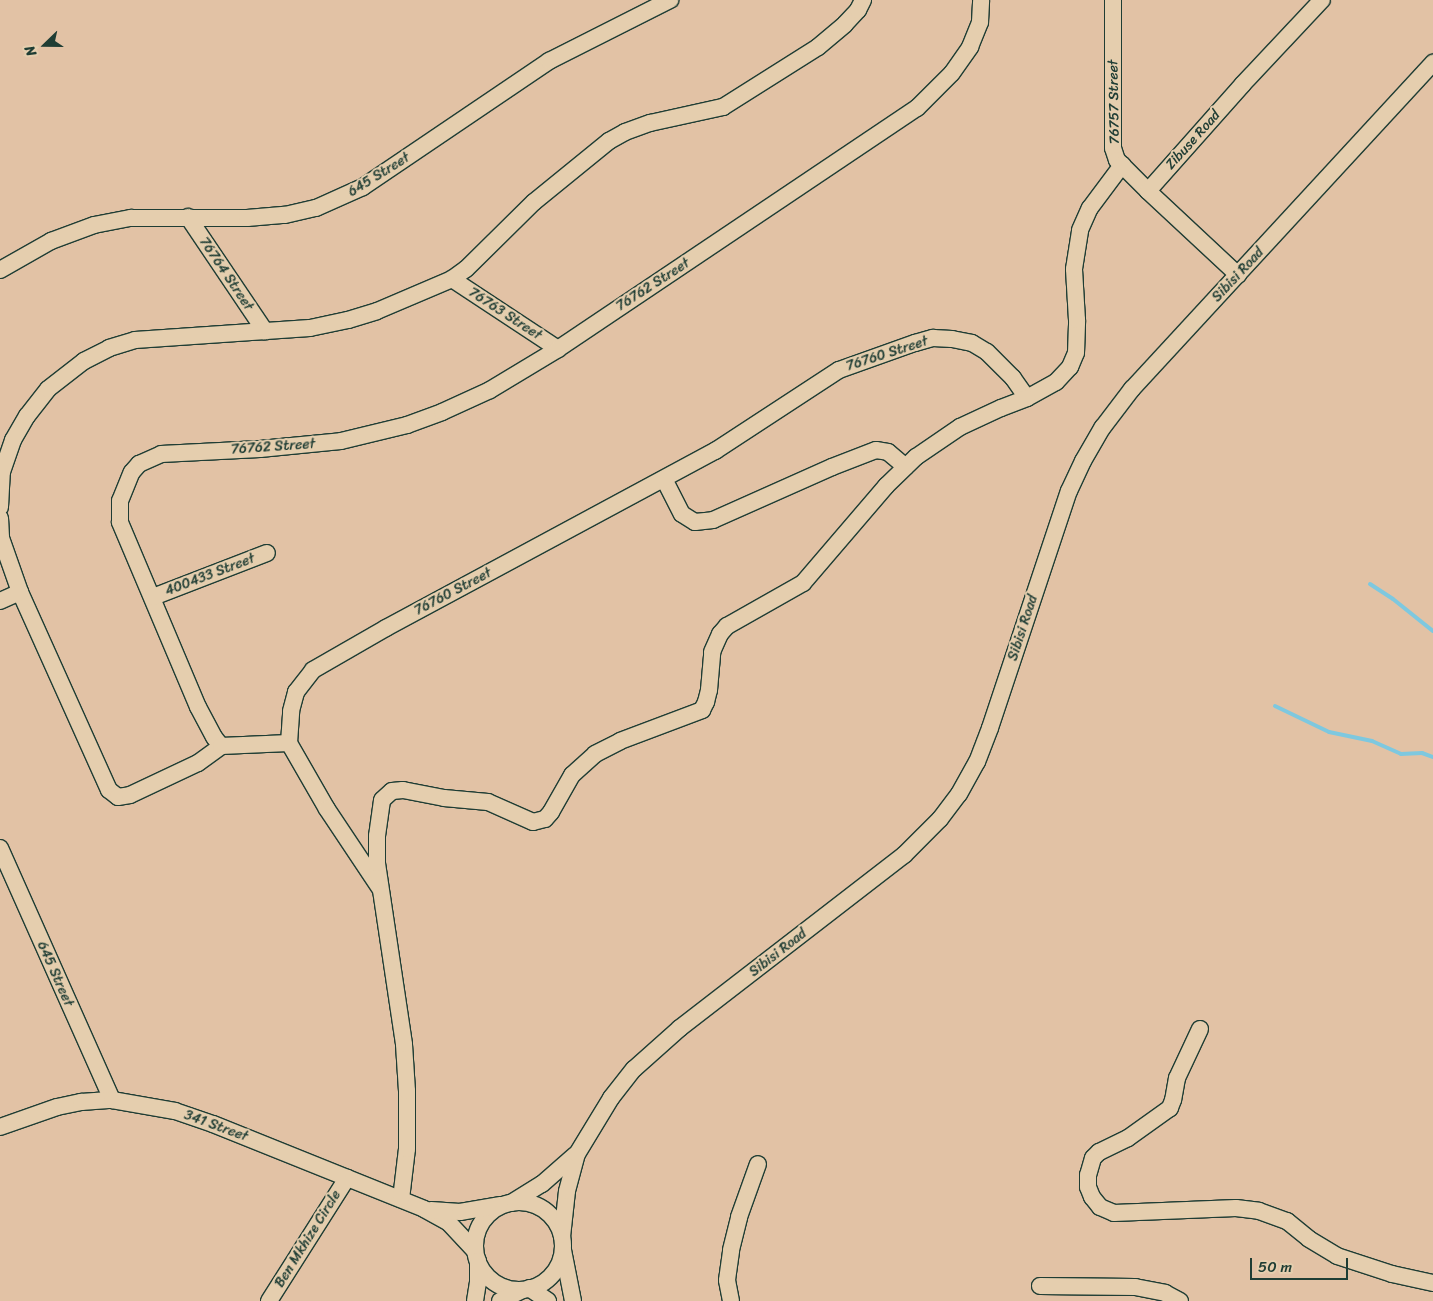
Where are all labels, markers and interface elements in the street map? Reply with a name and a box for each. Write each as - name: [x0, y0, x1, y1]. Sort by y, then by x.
- north arrow: [20, 20, 70, 70]
- text: N: [17, 42, 44, 60]
- street label: 76757 Street: [1105, 59, 1123, 145]
- street label: Zibuse Road: [1162, 107, 1224, 173]
- street label: 645 Street: [345, 149, 413, 201]
- street label: 76764 Street: [195, 234, 257, 314]
- street label: Sibisi Road: [1209, 244, 1267, 306]
- street label: 76762 Street: [613, 255, 693, 315]
- street label: 76763 Street: [465, 284, 545, 344]
- street label: 76760 Street: [844, 333, 930, 375]
- street label: 76762 Street: [230, 436, 316, 458]
- street label: 400433 Street: [163, 550, 257, 600]
- street label: 76760 Street: [412, 565, 494, 619]
- street label: Sibisi Road: [1004, 593, 1042, 663]
- street label: Sibisi Road: [746, 925, 810, 981]
- street label: 645 Street: [33, 939, 77, 1009]
- street label: 341 Street: [182, 1107, 250, 1145]
- street label: Ben Mkhize Circle: [271, 1187, 345, 1291]
- scale bar: [1253, 1248, 1350, 1280]
- text: 50 m: [1258, 1254, 1292, 1280]

